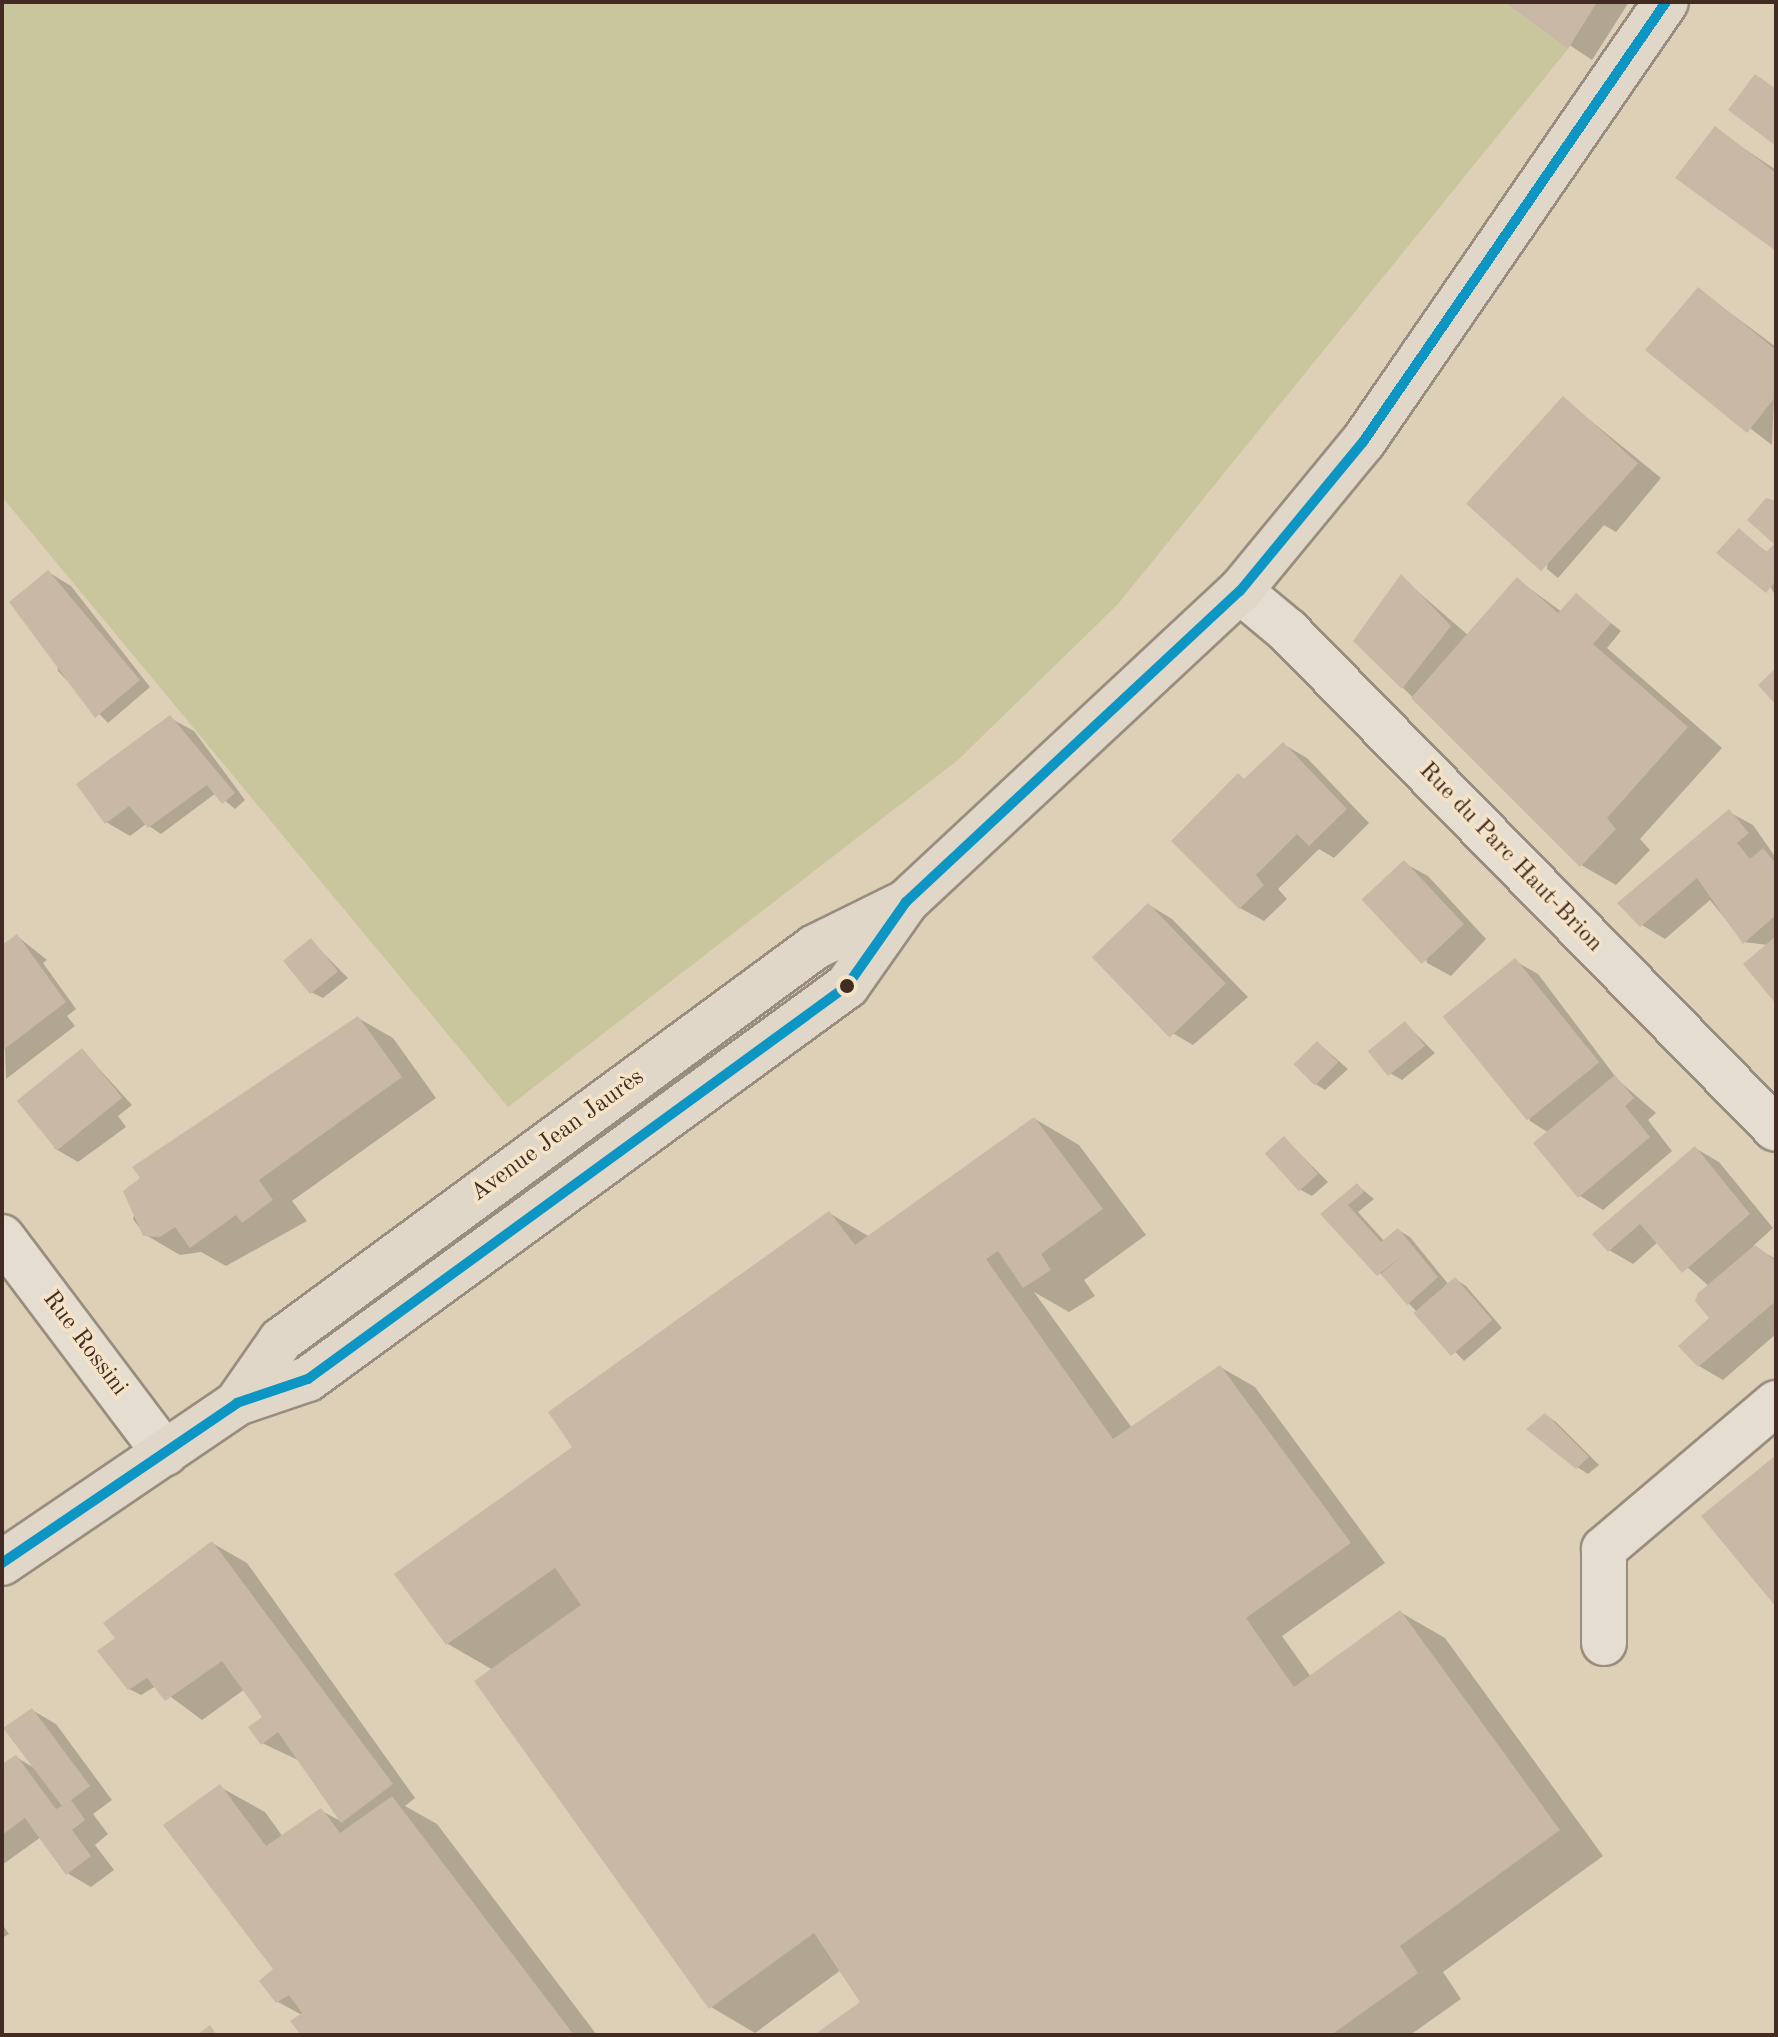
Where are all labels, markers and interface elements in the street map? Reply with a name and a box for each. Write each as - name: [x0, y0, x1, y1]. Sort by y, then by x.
- street label: Rue du Parc Haut-Brion: [1412, 757, 1608, 959]
- unlabelled marker: [839, 978, 855, 994]
- street label: Avenue Jean Jaurès: [466, 1063, 650, 1209]
- street label: Rue Rossini: [35, 1286, 133, 1402]

